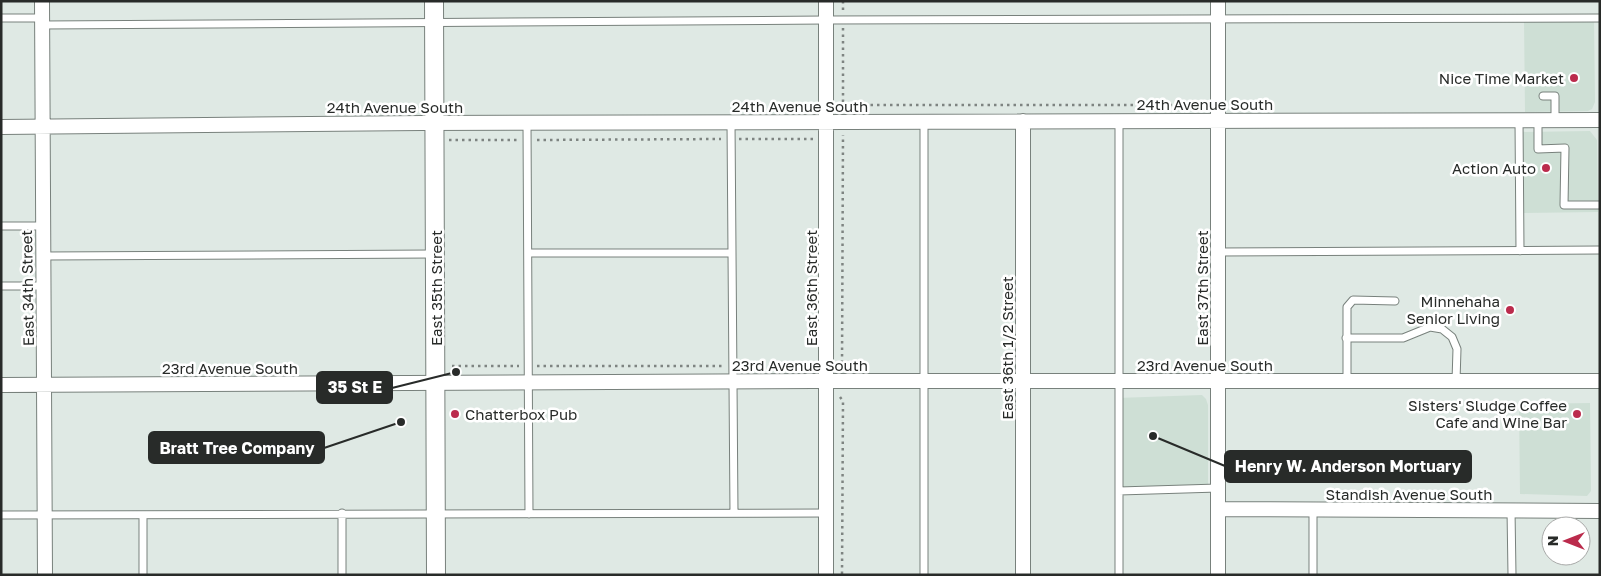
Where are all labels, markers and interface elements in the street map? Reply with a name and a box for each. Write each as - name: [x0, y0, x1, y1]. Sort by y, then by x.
- place label: Nice Time Market: [1439, 69, 1564, 87]
- marker: Nice Time Market: [1568, 72, 1580, 84]
- street label: 24th Avenue South: [1137, 95, 1273, 113]
- street label: 24th Avenue South: [732, 97, 868, 115]
- street label: 24th Avenue South: [327, 98, 463, 116]
- place label: Action Auto: [1452, 159, 1536, 177]
- marker: Action Auto: [1540, 162, 1552, 174]
- street label: East 34th Street: [17, 230, 37, 346]
- street label: East 35th Street: [427, 230, 445, 346]
- street label: East 36th Street: [802, 230, 820, 346]
- street label: East 37th Street: [1193, 230, 1211, 346]
- street label: East 36th 1/2 Street: [998, 276, 1016, 420]
- place label: Minnehaha Senior Living: [1406, 292, 1500, 327]
- marker: Minnehaha Senior Living: [1504, 304, 1516, 316]
- street label: 23rd Avenue South: [732, 356, 868, 374]
- street label: 23rd Avenue South: [1137, 356, 1273, 374]
- street label: 23rd Avenue South: [162, 359, 298, 377]
- callout: 35 St E: [317, 372, 392, 403]
- text: 35 St E: [328, 377, 382, 397]
- place label: Sisters' Sludge Coffee Cafe and Wine Bar: [1408, 396, 1567, 431]
- place label: Chatterbox Pub: [465, 405, 577, 423]
- marker: Chatterbox Pub: [449, 408, 461, 420]
- marker: Sisters' Sludge Coffee Cafe and Wine Bar: [1571, 408, 1583, 420]
- callout: Bratt Tree Company: [149, 432, 324, 463]
- text: Bratt Tree Company: [160, 438, 315, 458]
- callout: Henry W. Anderson Mortuary: [1225, 451, 1471, 482]
- text: Henry W. Anderson Mortuary: [1235, 456, 1462, 476]
- street label: Standish Avenue South: [1326, 485, 1492, 503]
- north arrow: [1541, 516, 1591, 566]
- text: N: [1544, 536, 1561, 546]

